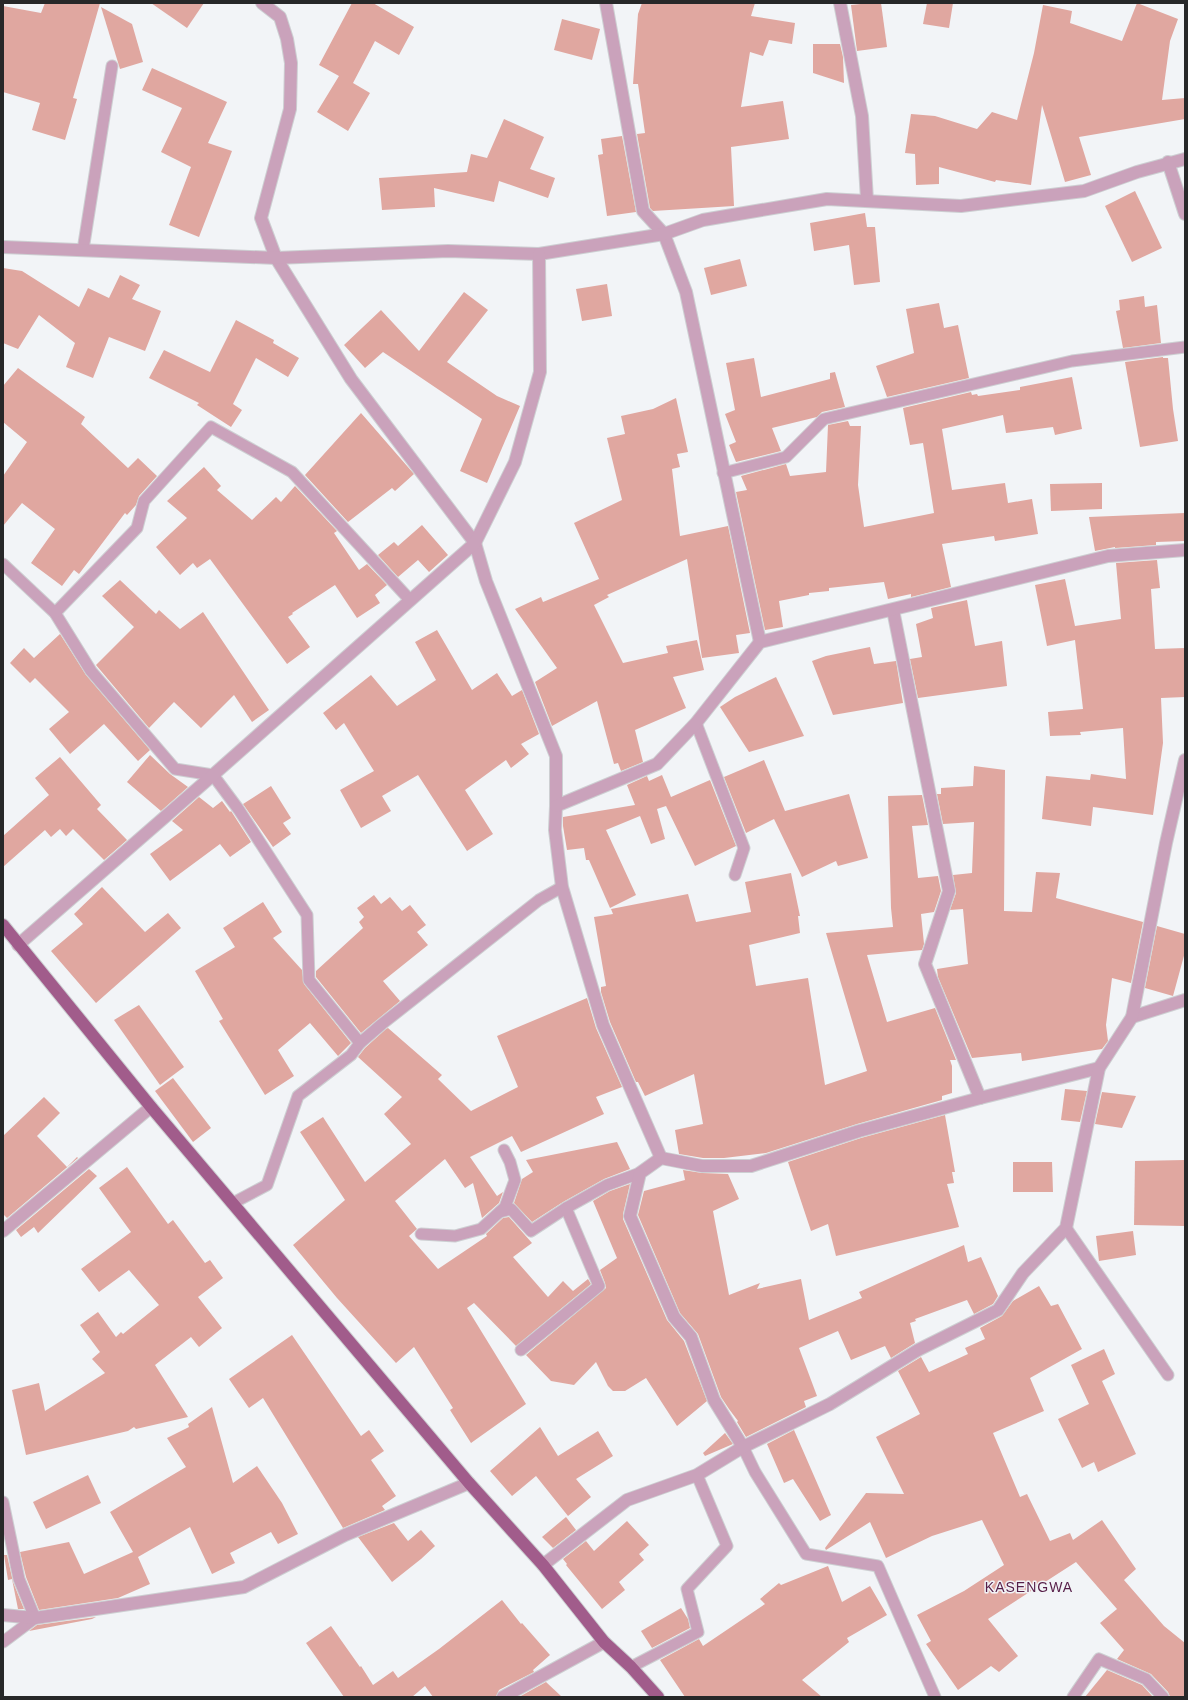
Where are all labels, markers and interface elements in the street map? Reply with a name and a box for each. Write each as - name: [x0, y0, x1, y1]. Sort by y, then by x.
- district label: KASENGWA: [985, 1579, 1073, 1595]

